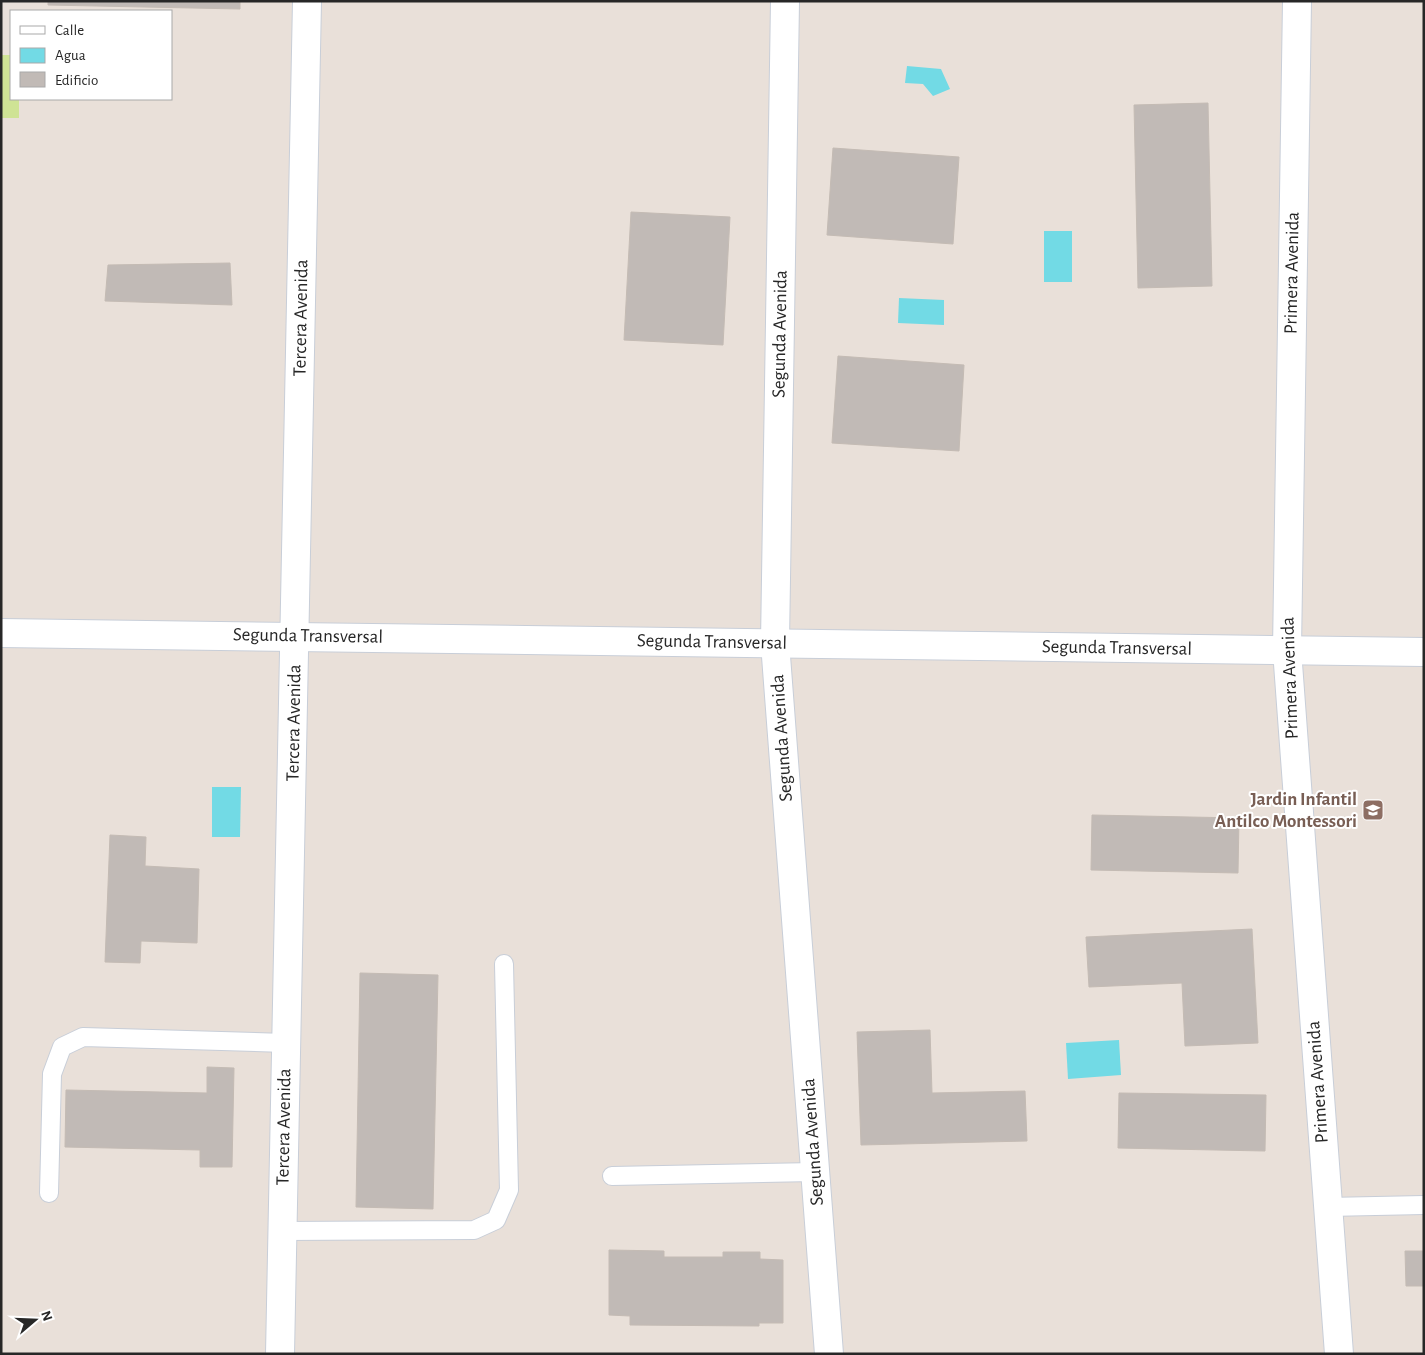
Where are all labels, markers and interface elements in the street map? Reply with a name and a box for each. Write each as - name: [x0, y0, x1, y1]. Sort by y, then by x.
- legend: [10, 10, 172, 100]
- text: Calle: [55, 23, 84, 38]
- text: Agua: [55, 48, 86, 63]
- text: Edificio: [55, 73, 98, 88]
- street label: Primera Avenida: [1281, 211, 1303, 334]
- street label: Tercera Avenida: [290, 259, 312, 377]
- street label: Segunda Avenida: [769, 270, 791, 398]
- street label: Primera Avenida: [1278, 616, 1302, 739]
- street label: Segunda Transversal: [233, 625, 383, 647]
- street label: Segunda Transversal: [637, 631, 787, 653]
- street label: Segunda Transversal: [1042, 637, 1192, 659]
- street label: Tercera Avenida: [283, 664, 305, 782]
- street label: Segunda Avenida: [768, 673, 796, 802]
- place label: Jardin Infantil Antilco Montessori: [1215, 790, 1357, 831]
- school or university icon: Jardin Infantil Antilco Montessori: [1361, 798, 1385, 822]
- street label: Primera Avenida: [1304, 1020, 1332, 1144]
- street label: Tercera Avenida: [273, 1068, 295, 1186]
- street label: Segunda Avenida: [799, 1077, 827, 1206]
- north arrow: [10, 1295, 60, 1345]
- text: N: [38, 1309, 55, 1323]

